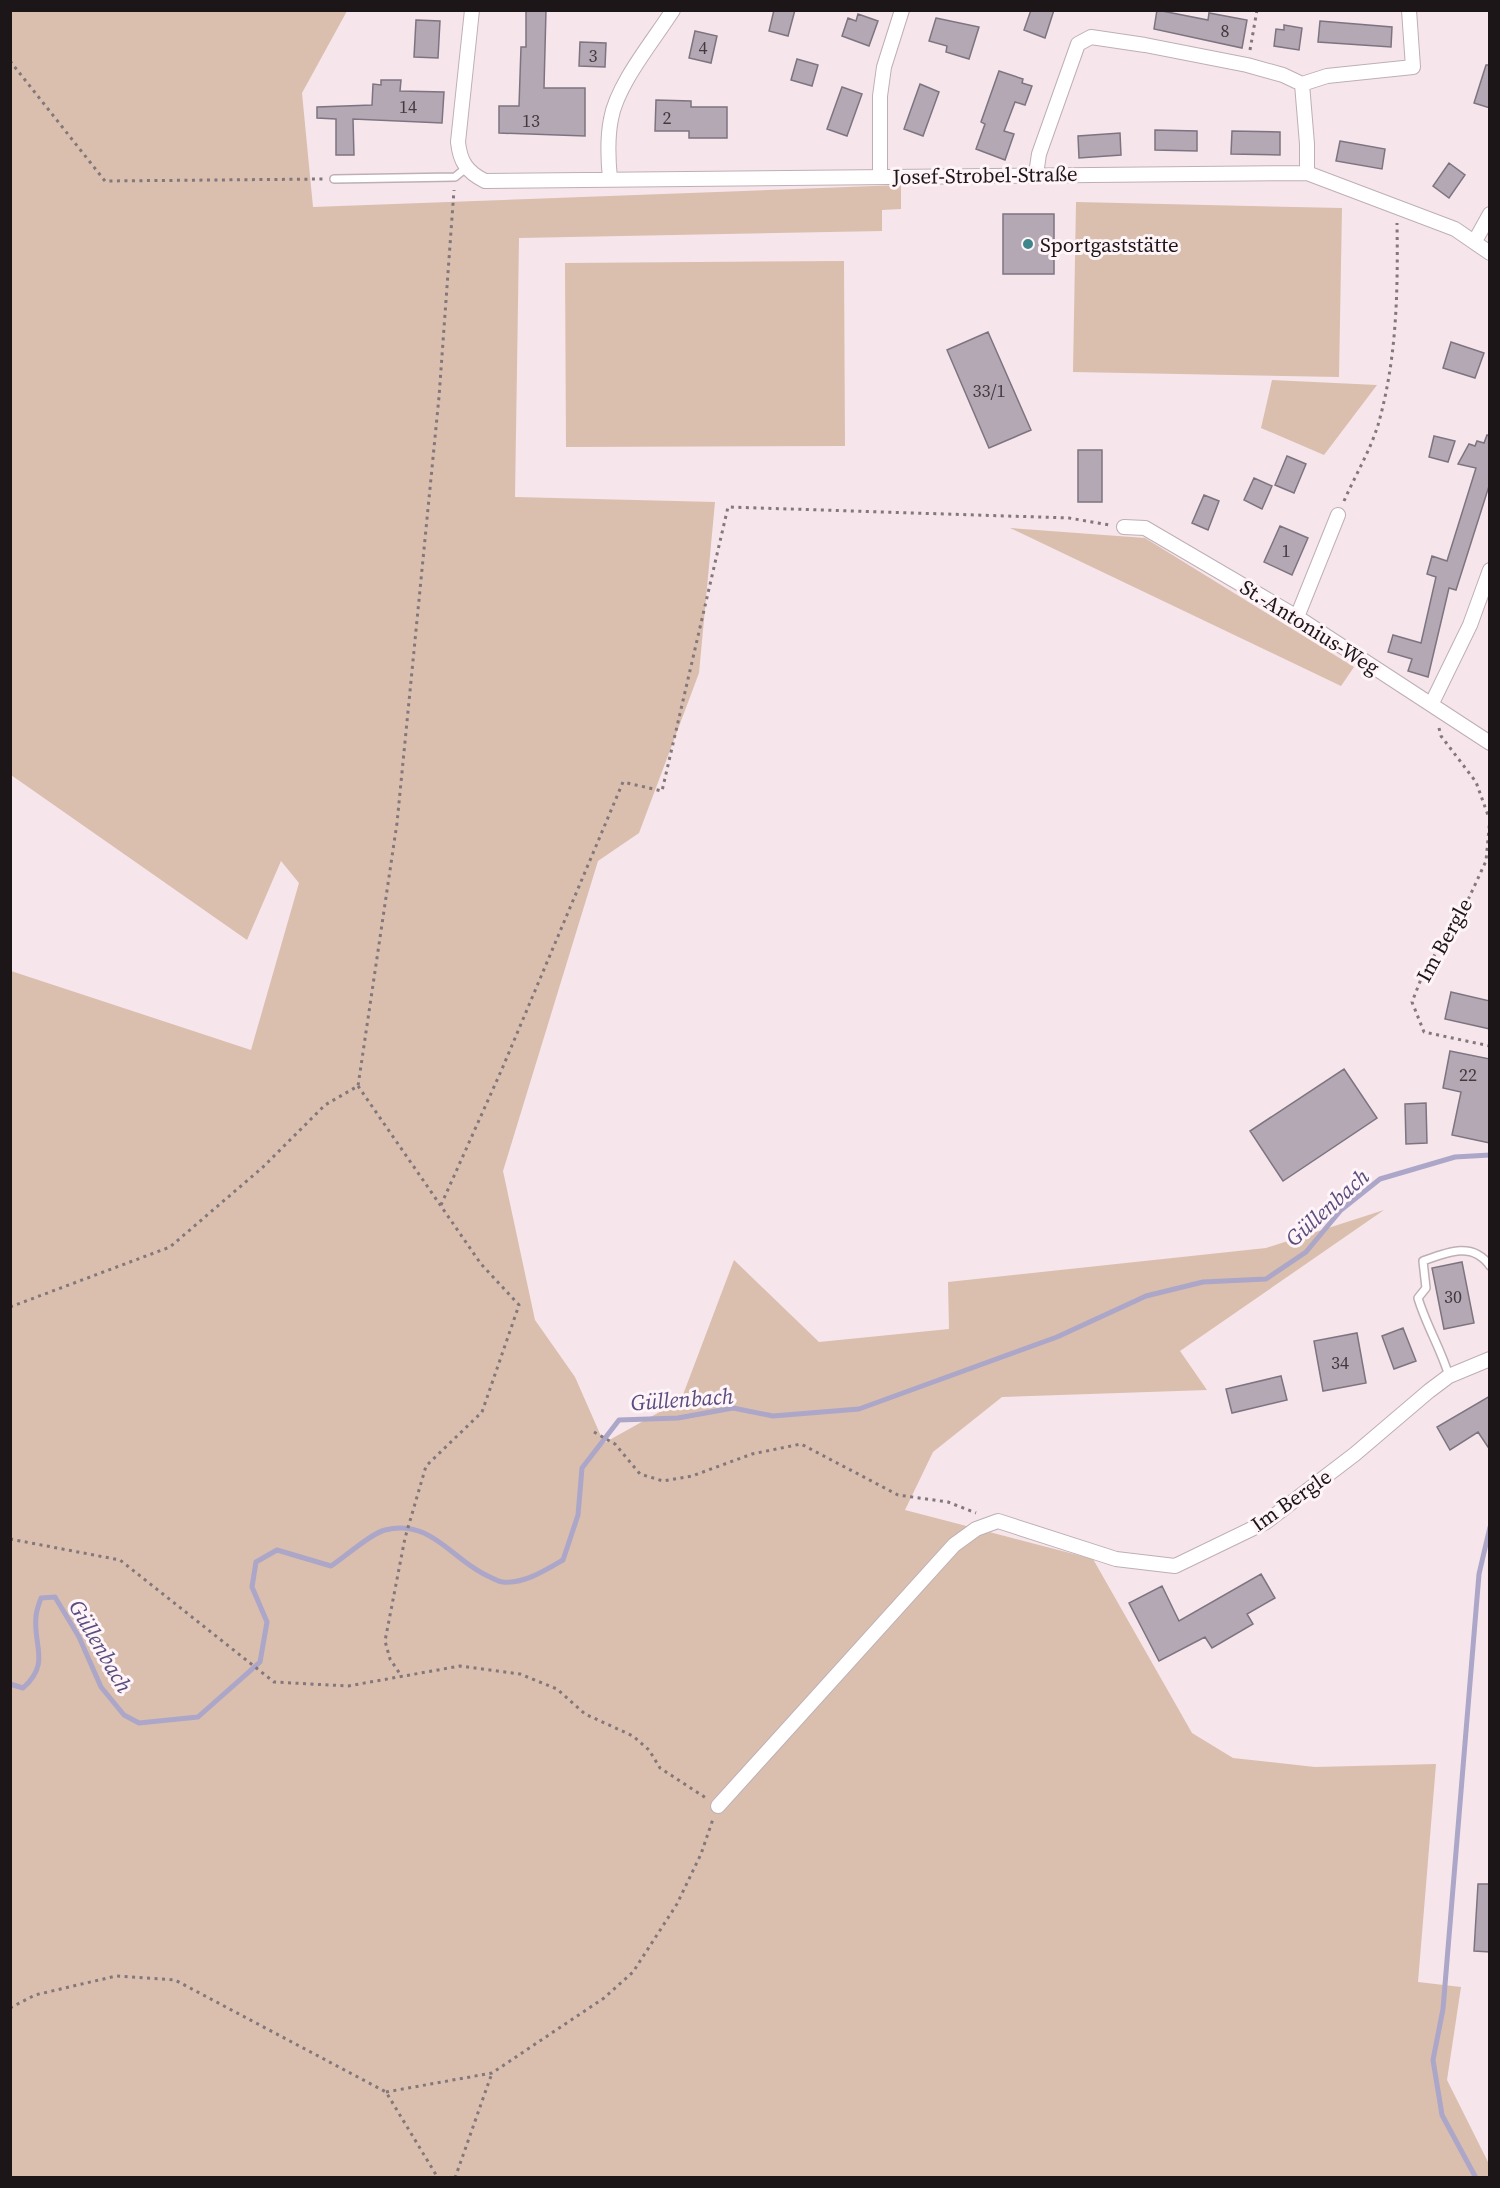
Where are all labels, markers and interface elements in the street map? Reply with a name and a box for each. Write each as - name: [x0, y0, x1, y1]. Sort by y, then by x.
- house number: 8: [1221, 18, 1230, 43]
- house number: 4: [699, 35, 708, 60]
- house number: 3: [589, 43, 598, 68]
- house number: 14: [399, 94, 417, 119]
- house number: 2: [663, 105, 672, 130]
- house number: 13: [522, 108, 540, 133]
- street label: Josef-Strobel-Straße: [891, 159, 1078, 191]
- place label: Sportgaststätte: [1040, 230, 1179, 259]
- marker: Sportgaststätte: [1021, 237, 1035, 251]
- house number: 33/1: [973, 378, 1005, 403]
- house number: 1: [1282, 538, 1291, 563]
- street label: St.-Antonius-Weg: [1235, 572, 1385, 682]
- street label: Im Bergle: [1409, 893, 1479, 987]
- house number: 22: [1459, 1062, 1477, 1087]
- water label: Güllenbach: [1279, 1161, 1375, 1253]
- house number: 30: [1444, 1284, 1462, 1309]
- house number: 34: [1331, 1350, 1349, 1375]
- water label: Güllenbach: [630, 1380, 734, 1418]
- street label: Im Bergle: [1245, 1462, 1337, 1538]
- water label: Güllenbach: [62, 1594, 140, 1698]

